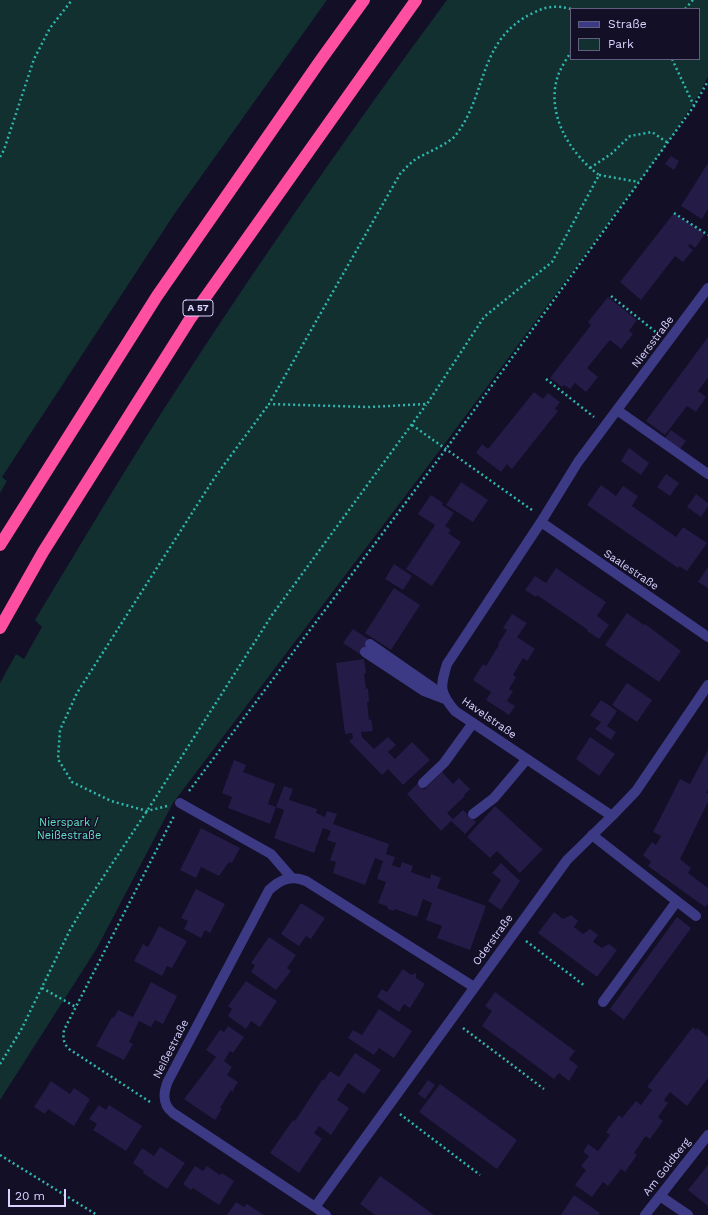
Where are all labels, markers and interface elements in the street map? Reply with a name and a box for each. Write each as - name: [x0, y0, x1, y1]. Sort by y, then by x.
- legend: [570, 8, 700, 60]
- text: Straße: [608, 17, 647, 31]
- text: Park: [608, 37, 634, 51]
- road number: A 57: [183, 300, 213, 316]
- street label: Niersstraße: [629, 313, 677, 371]
- street label: Saalestraße: [601, 547, 661, 593]
- street label: Havelstraße: [459, 694, 519, 742]
- park label: Nierspark / Neißestraße: [37, 816, 101, 842]
- street label: Oderstraße: [470, 912, 516, 968]
- street label: Neißestraße: [150, 1017, 192, 1081]
- street label: Am Goldberg: [640, 1136, 694, 1198]
- scale bar: [10, 1181, 68, 1207]
- text: 20 m: [15, 1189, 45, 1203]

